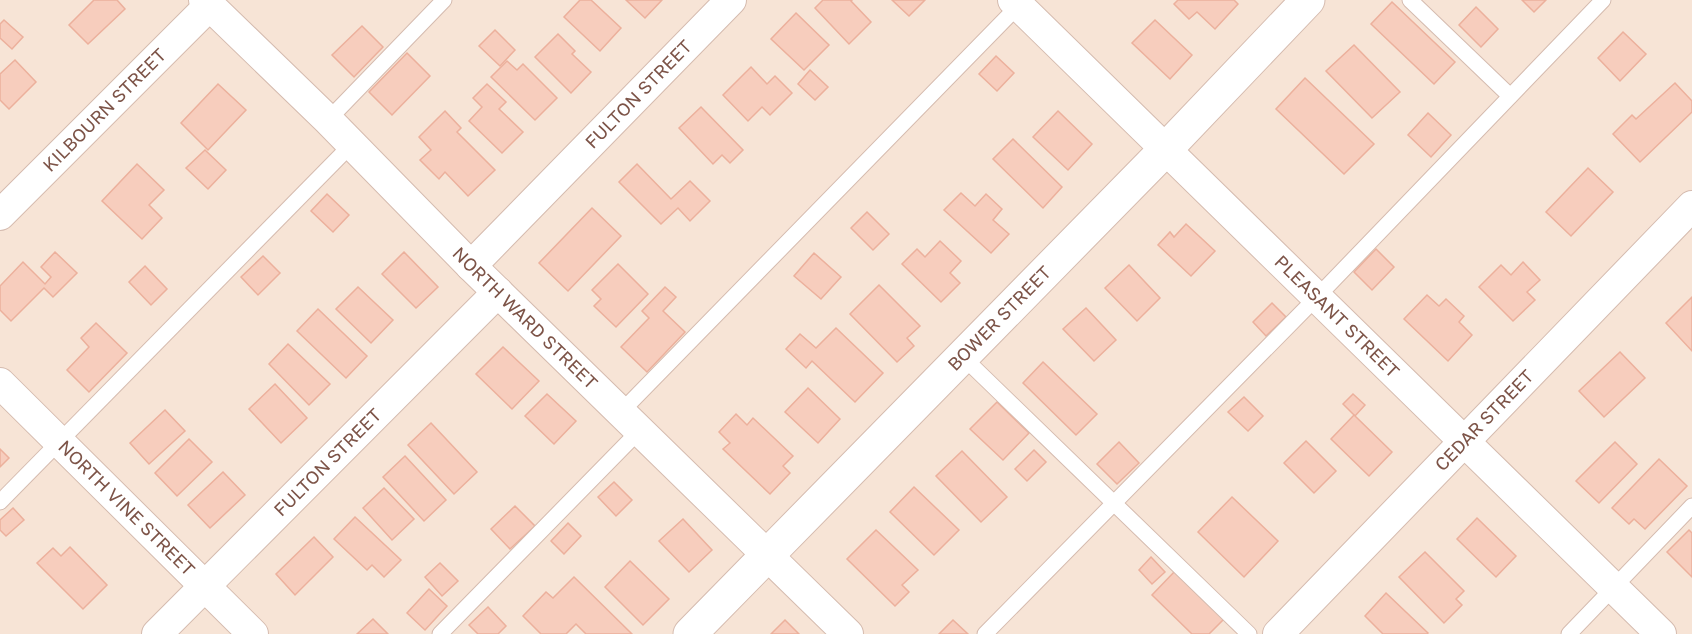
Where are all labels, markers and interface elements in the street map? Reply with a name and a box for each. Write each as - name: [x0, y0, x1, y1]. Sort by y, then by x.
- street label: FULTON STREET: [580, 35, 696, 153]
- street label: KILBOURN STREET: [38, 43, 170, 176]
- street label: NORTH WARD STREET: [448, 242, 603, 393]
- street label: PLEASANT STREET: [1271, 250, 1404, 382]
- street label: BOWER STREET: [943, 261, 1055, 375]
- street label: CEDAR STREET: [1430, 365, 1538, 475]
- street label: FULTON STREET: [269, 403, 385, 520]
- street label: NORTH VINE STREET: [54, 435, 200, 580]

